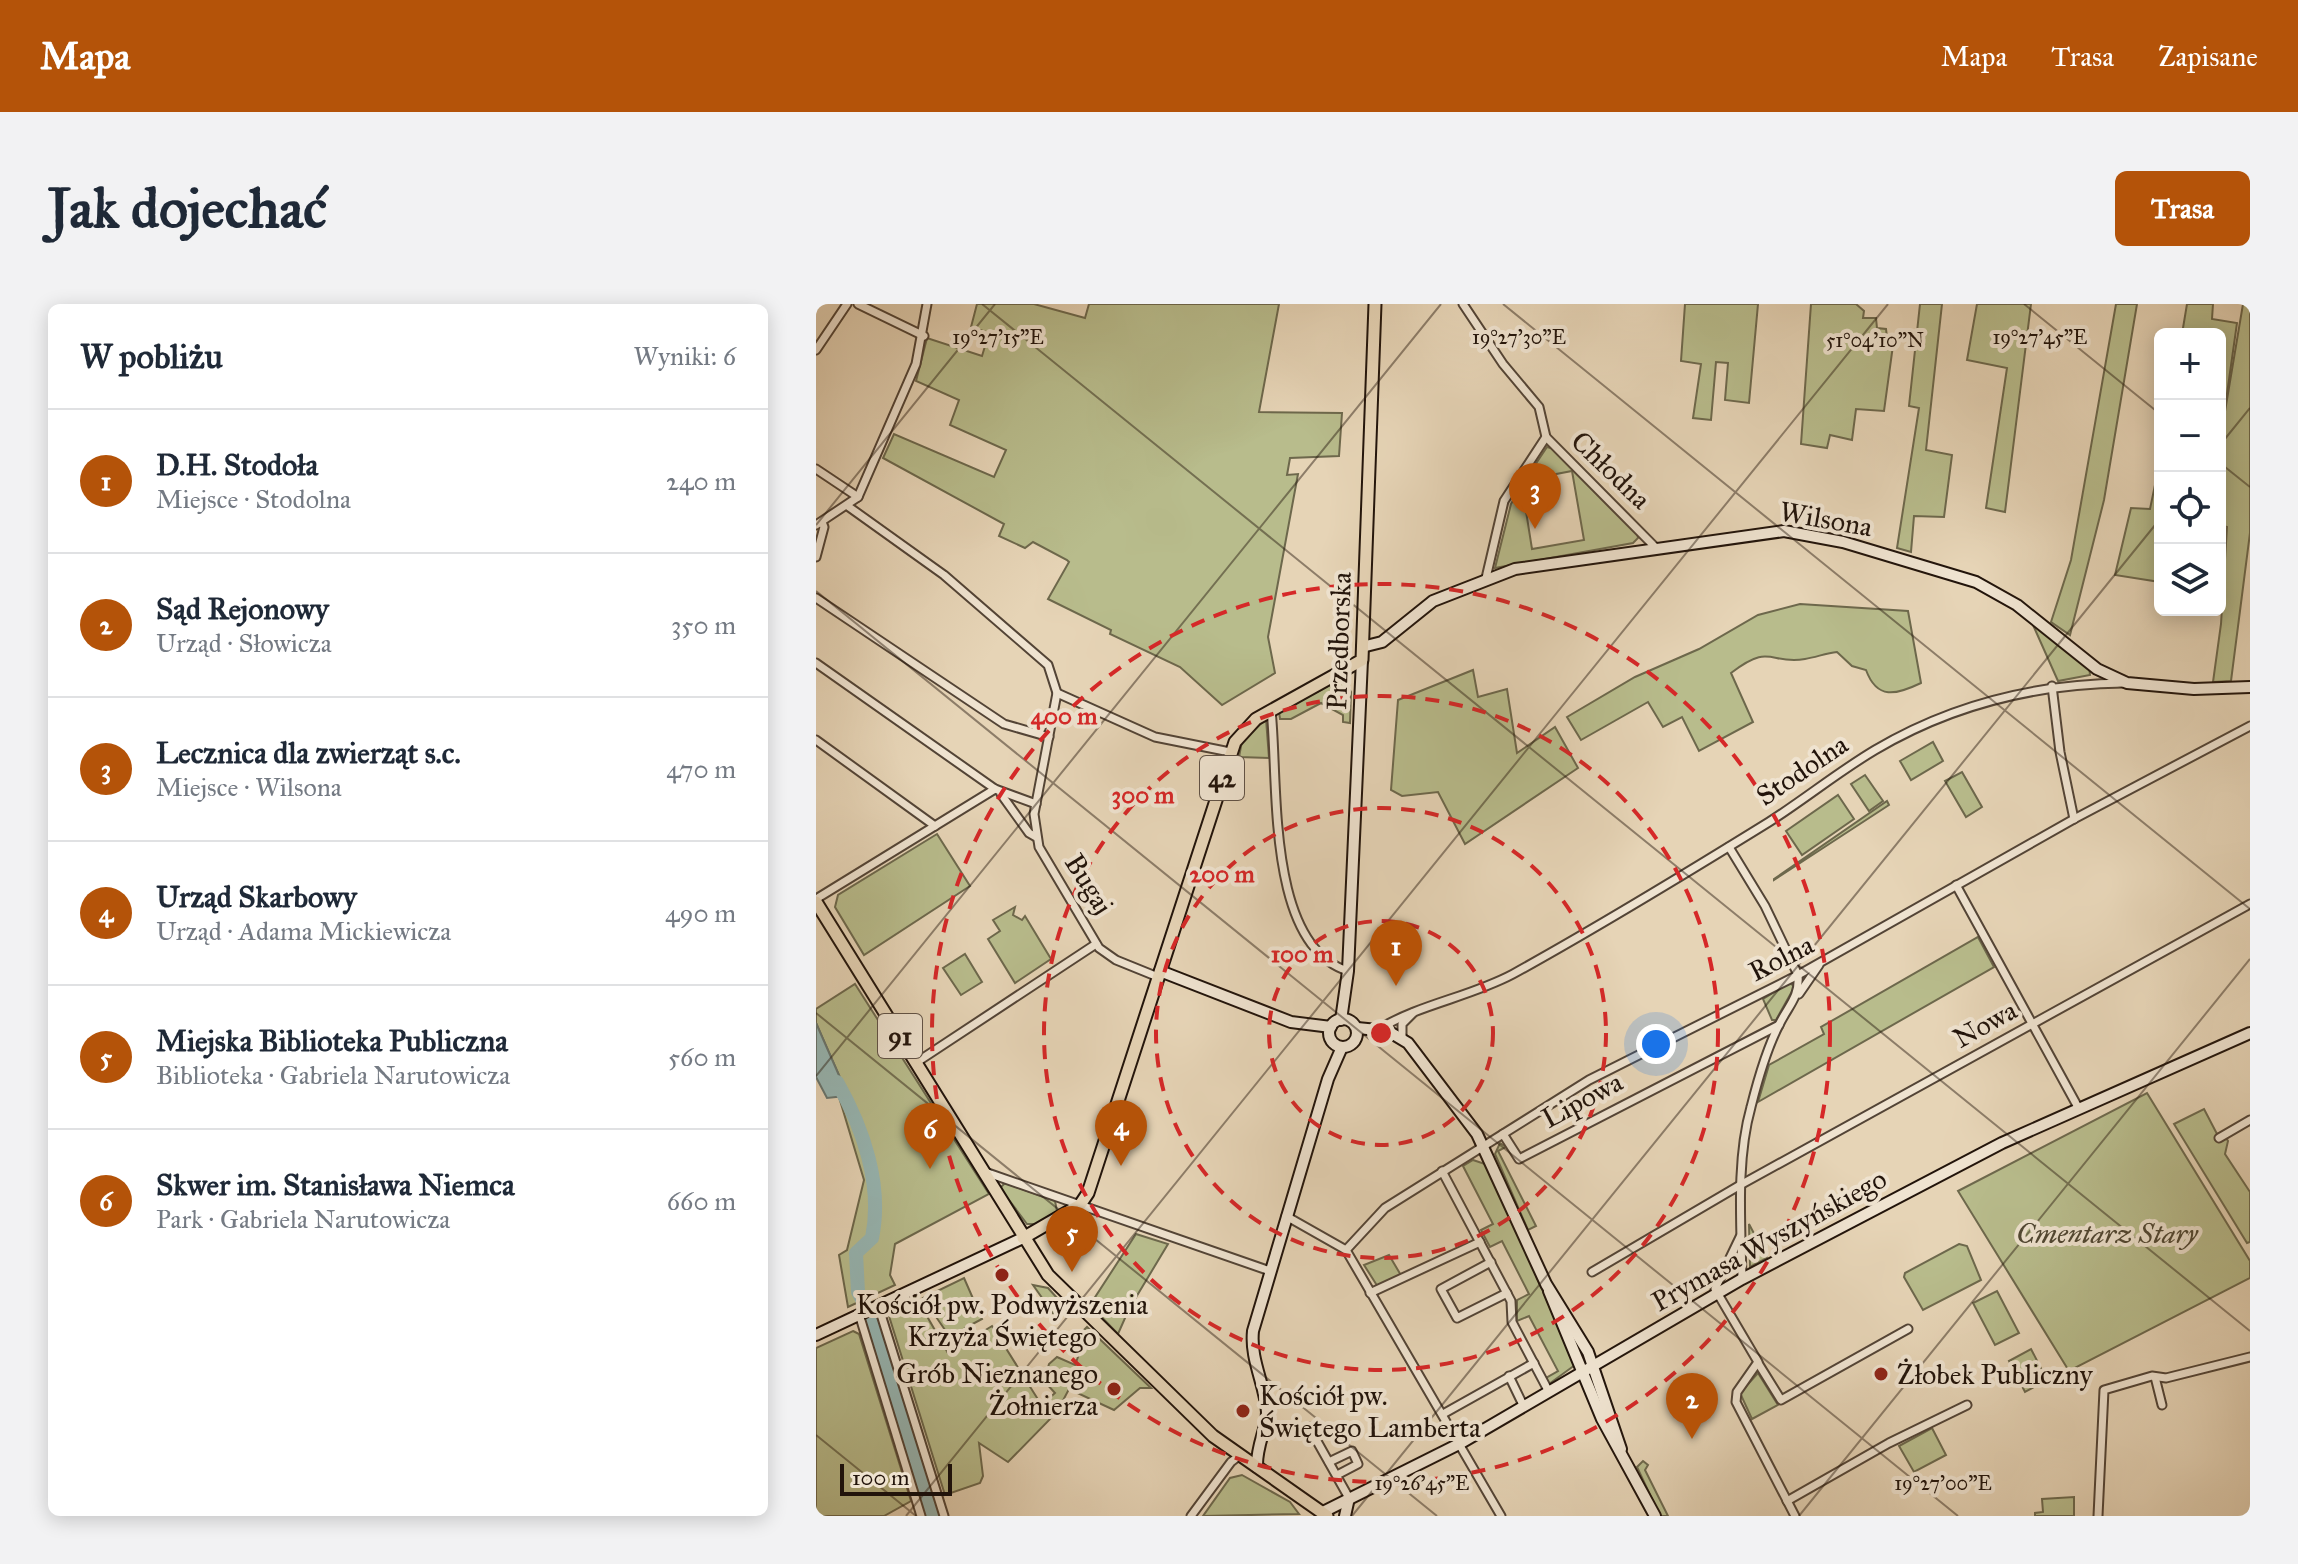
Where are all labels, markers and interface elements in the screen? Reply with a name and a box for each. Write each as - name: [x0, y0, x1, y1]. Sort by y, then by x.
- text: Mapa: [40, 33, 130, 79]
- text: Mapa: [1941, 39, 2007, 74]
- text: Trasa: [2051, 39, 2114, 74]
- text: Zapisane: [2158, 39, 2258, 74]
- button: Trasa: [2115, 171, 2250, 246]
- text: Jak dojechać: [48, 174, 327, 242]
- text: 19°27'15"E: [952, 325, 1044, 349]
- text: 19°27'30"E: [1472, 325, 1566, 349]
- text: 19°27'45"E: [1993, 325, 2087, 349]
- text: 51°04'10"N: [1826, 328, 1924, 352]
- map controls: [2154, 328, 2226, 616]
- button: +: [2154, 328, 2226, 400]
- text: W pobliżu: [80, 336, 223, 377]
- text: Wyniki: 6: [634, 340, 736, 372]
- button: −: [2154, 400, 2226, 472]
- street label: Chłodna: [1564, 424, 1658, 517]
- text: D.H. Stodoła: [156, 447, 318, 483]
- pin: 3: [1509, 463, 1561, 529]
- text: 1: [101, 465, 111, 497]
- text: 240 m: [666, 465, 736, 497]
- button: locate: [2154, 472, 2226, 544]
- text: Miejsce · Stodolna: [156, 483, 351, 515]
- street label: Wilsona: [1777, 494, 1875, 544]
- button: layers: [2154, 544, 2226, 616]
- street label: Przedborska: [1319, 571, 1359, 711]
- text: Sąd Rejonowy: [156, 591, 329, 627]
- text: 2: [100, 609, 112, 641]
- text: 350 m: [671, 609, 736, 641]
- text: Urząd · Słowicza: [156, 627, 332, 659]
- text: 400 m: [1031, 701, 1098, 731]
- street label: Stodolna: [1749, 727, 1855, 813]
- text: Lecznica dla zwierząt s.c.: [156, 735, 461, 771]
- text: 3: [101, 753, 111, 785]
- text: 470 m: [666, 753, 736, 785]
- road number: 42: [1200, 756, 1244, 800]
- text: Miejsce · Wilsona: [156, 771, 342, 803]
- text: 300 m: [1112, 780, 1175, 810]
- street label: Bugaj: [1057, 847, 1121, 921]
- text: 200 m: [1189, 859, 1255, 889]
- text: Urząd Skarbowy: [156, 879, 357, 915]
- text: 4: [99, 897, 113, 929]
- text: 490 m: [665, 897, 736, 929]
- text: Urząd · Adama Mickiewicza: [156, 915, 451, 947]
- pin: 1: [1370, 920, 1422, 986]
- street label: Rolna: [1743, 927, 1819, 989]
- text: 100 m: [1271, 939, 1334, 969]
- street label: Nowa: [1947, 992, 2023, 1056]
- road number: 91: [878, 1014, 922, 1058]
- centre of rings: [1367, 1019, 1395, 1047]
- text: Miejska Biblioteka Publiczna: [156, 1023, 508, 1059]
- your location: [1636, 1024, 1676, 1064]
- text: 5: [100, 1041, 112, 1073]
- text: 560 m: [668, 1041, 736, 1073]
- text: Biblioteka · Gabriela Narutowicza: [156, 1059, 510, 1091]
- street label: Lipowa: [1536, 1064, 1629, 1136]
- pin: 4: [1095, 1100, 1147, 1166]
- pin: 6: [904, 1103, 956, 1169]
- street label: Prymasa Wyszyńskiego: [1645, 1161, 1893, 1319]
- text: Skwer im. Stanisława Niemca: [156, 1167, 515, 1203]
- text: 6: [99, 1185, 113, 1217]
- text: 660 m: [667, 1185, 736, 1217]
- text: Park · Gabriela Narutowicza: [156, 1203, 450, 1235]
- pin: 5: [1046, 1206, 1098, 1272]
- park label: Cmentarz Stary: [2016, 1216, 2199, 1251]
- marker: Kościół pw. Podwyższenia Krzyża Świętego: [993, 1266, 1011, 1284]
- place label: Kościół pw. Podwyższenia Krzyża Świętego: [856, 1287, 1148, 1354]
- place label: Grób Nieznanego Żołnierza: [896, 1356, 1098, 1423]
- place label: Żłobek Publiczny: [1897, 1357, 2093, 1392]
- marker: Żłobek Publiczny: [1872, 1365, 1890, 1383]
- pin: 2: [1666, 1373, 1718, 1439]
- place label: Kościół pw. Świętego Lamberta: [1259, 1378, 1481, 1445]
- marker: Grób Nieznanego Żołnierza: [1105, 1380, 1123, 1398]
- marker: Kościół pw. Świętego Lamberta: [1234, 1402, 1252, 1420]
- scale bar: [840, 1460, 952, 1496]
- text: 100 m: [852, 1464, 909, 1491]
- text: 19°26'45"E: [1375, 1471, 1469, 1495]
- text: 19°27'00"E: [1894, 1471, 1992, 1495]

